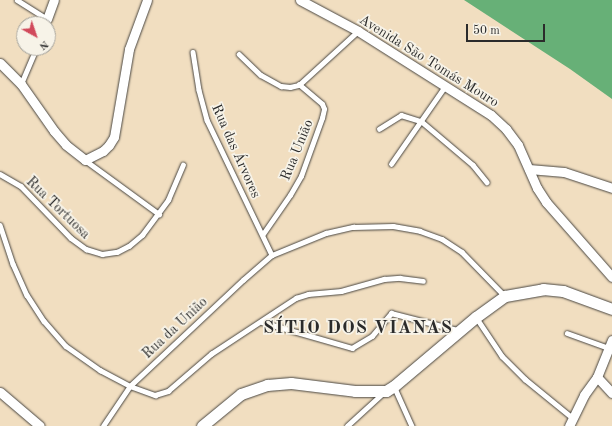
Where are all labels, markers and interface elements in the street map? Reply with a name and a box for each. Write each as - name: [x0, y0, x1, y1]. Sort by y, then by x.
- street label: Avenida São Tomás Mouro: [356, 11, 502, 111]
- north arrow: [16, 16, 56, 56]
- scale bar: [468, 16, 547, 42]
- text: 50 m: [473, 25, 500, 37]
- text: N: [37, 38, 50, 52]
- street label: Rua das Árvores: [208, 101, 264, 201]
- street label: Rua União: [277, 117, 317, 183]
- street label: Rua Tortuosa: [23, 173, 93, 243]
- street label: Rua da União: [139, 294, 211, 362]
- district label: SÍTIO DOS VIANAS: [263, 317, 453, 339]

